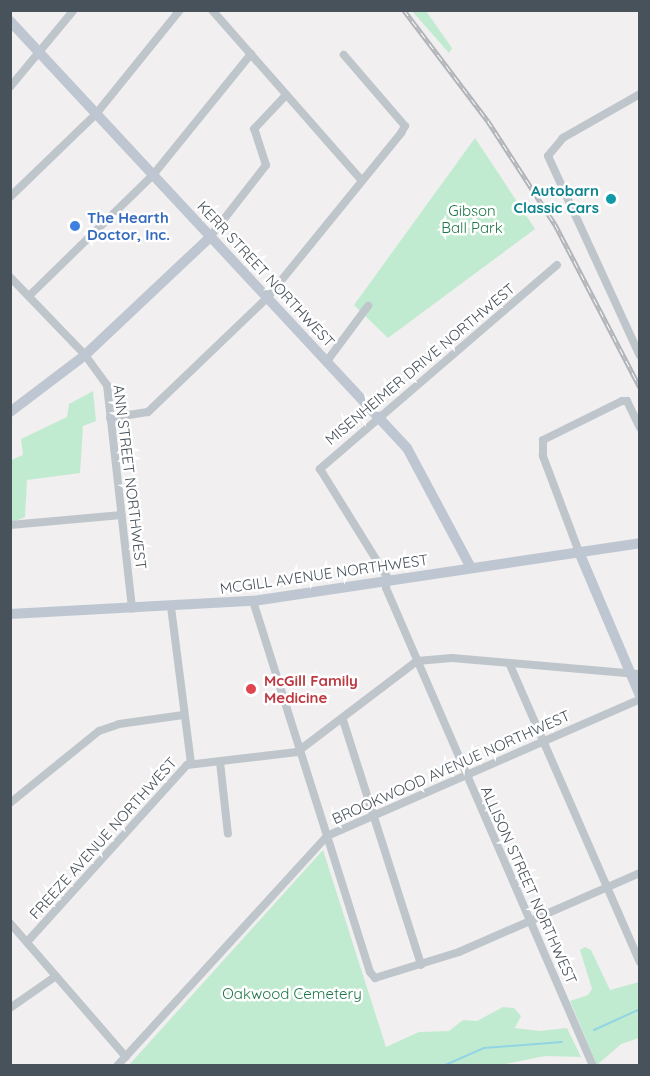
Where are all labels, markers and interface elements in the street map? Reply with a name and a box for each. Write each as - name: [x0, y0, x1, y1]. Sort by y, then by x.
- place label: Autobarn Classic Cars: [514, 181, 599, 216]
- marker: Autobarn Classic Cars: [604, 192, 618, 206]
- street label: KERR STREET NORTHWEST: [194, 197, 338, 351]
- park label: Gibson Ball Park: [441, 201, 503, 236]
- place label: The Hearth Doctor, Inc.: [87, 208, 170, 243]
- marker: The Hearth Doctor, Inc.: [68, 219, 82, 233]
- street label: MISENHEIMER DRIVE NORTHWEST: [322, 279, 518, 449]
- street label: ANN STREET NORTHWEST: [110, 384, 150, 570]
- street label: MCGILL AVENUE NORTHWEST: [219, 550, 429, 598]
- place label: McGill Family Medicine: [264, 671, 358, 706]
- marker: McGill Family Medicine: [242, 680, 260, 698]
- street label: BROOKWOOD AVENUE NORTHWEST: [329, 706, 573, 828]
- street label: FREEZE AVENUE NORTHWEST: [26, 753, 180, 923]
- street label: ALLISON STREET NORTHWEST: [477, 783, 581, 987]
- park label: Oakwood Cemetery: [222, 985, 362, 1003]

